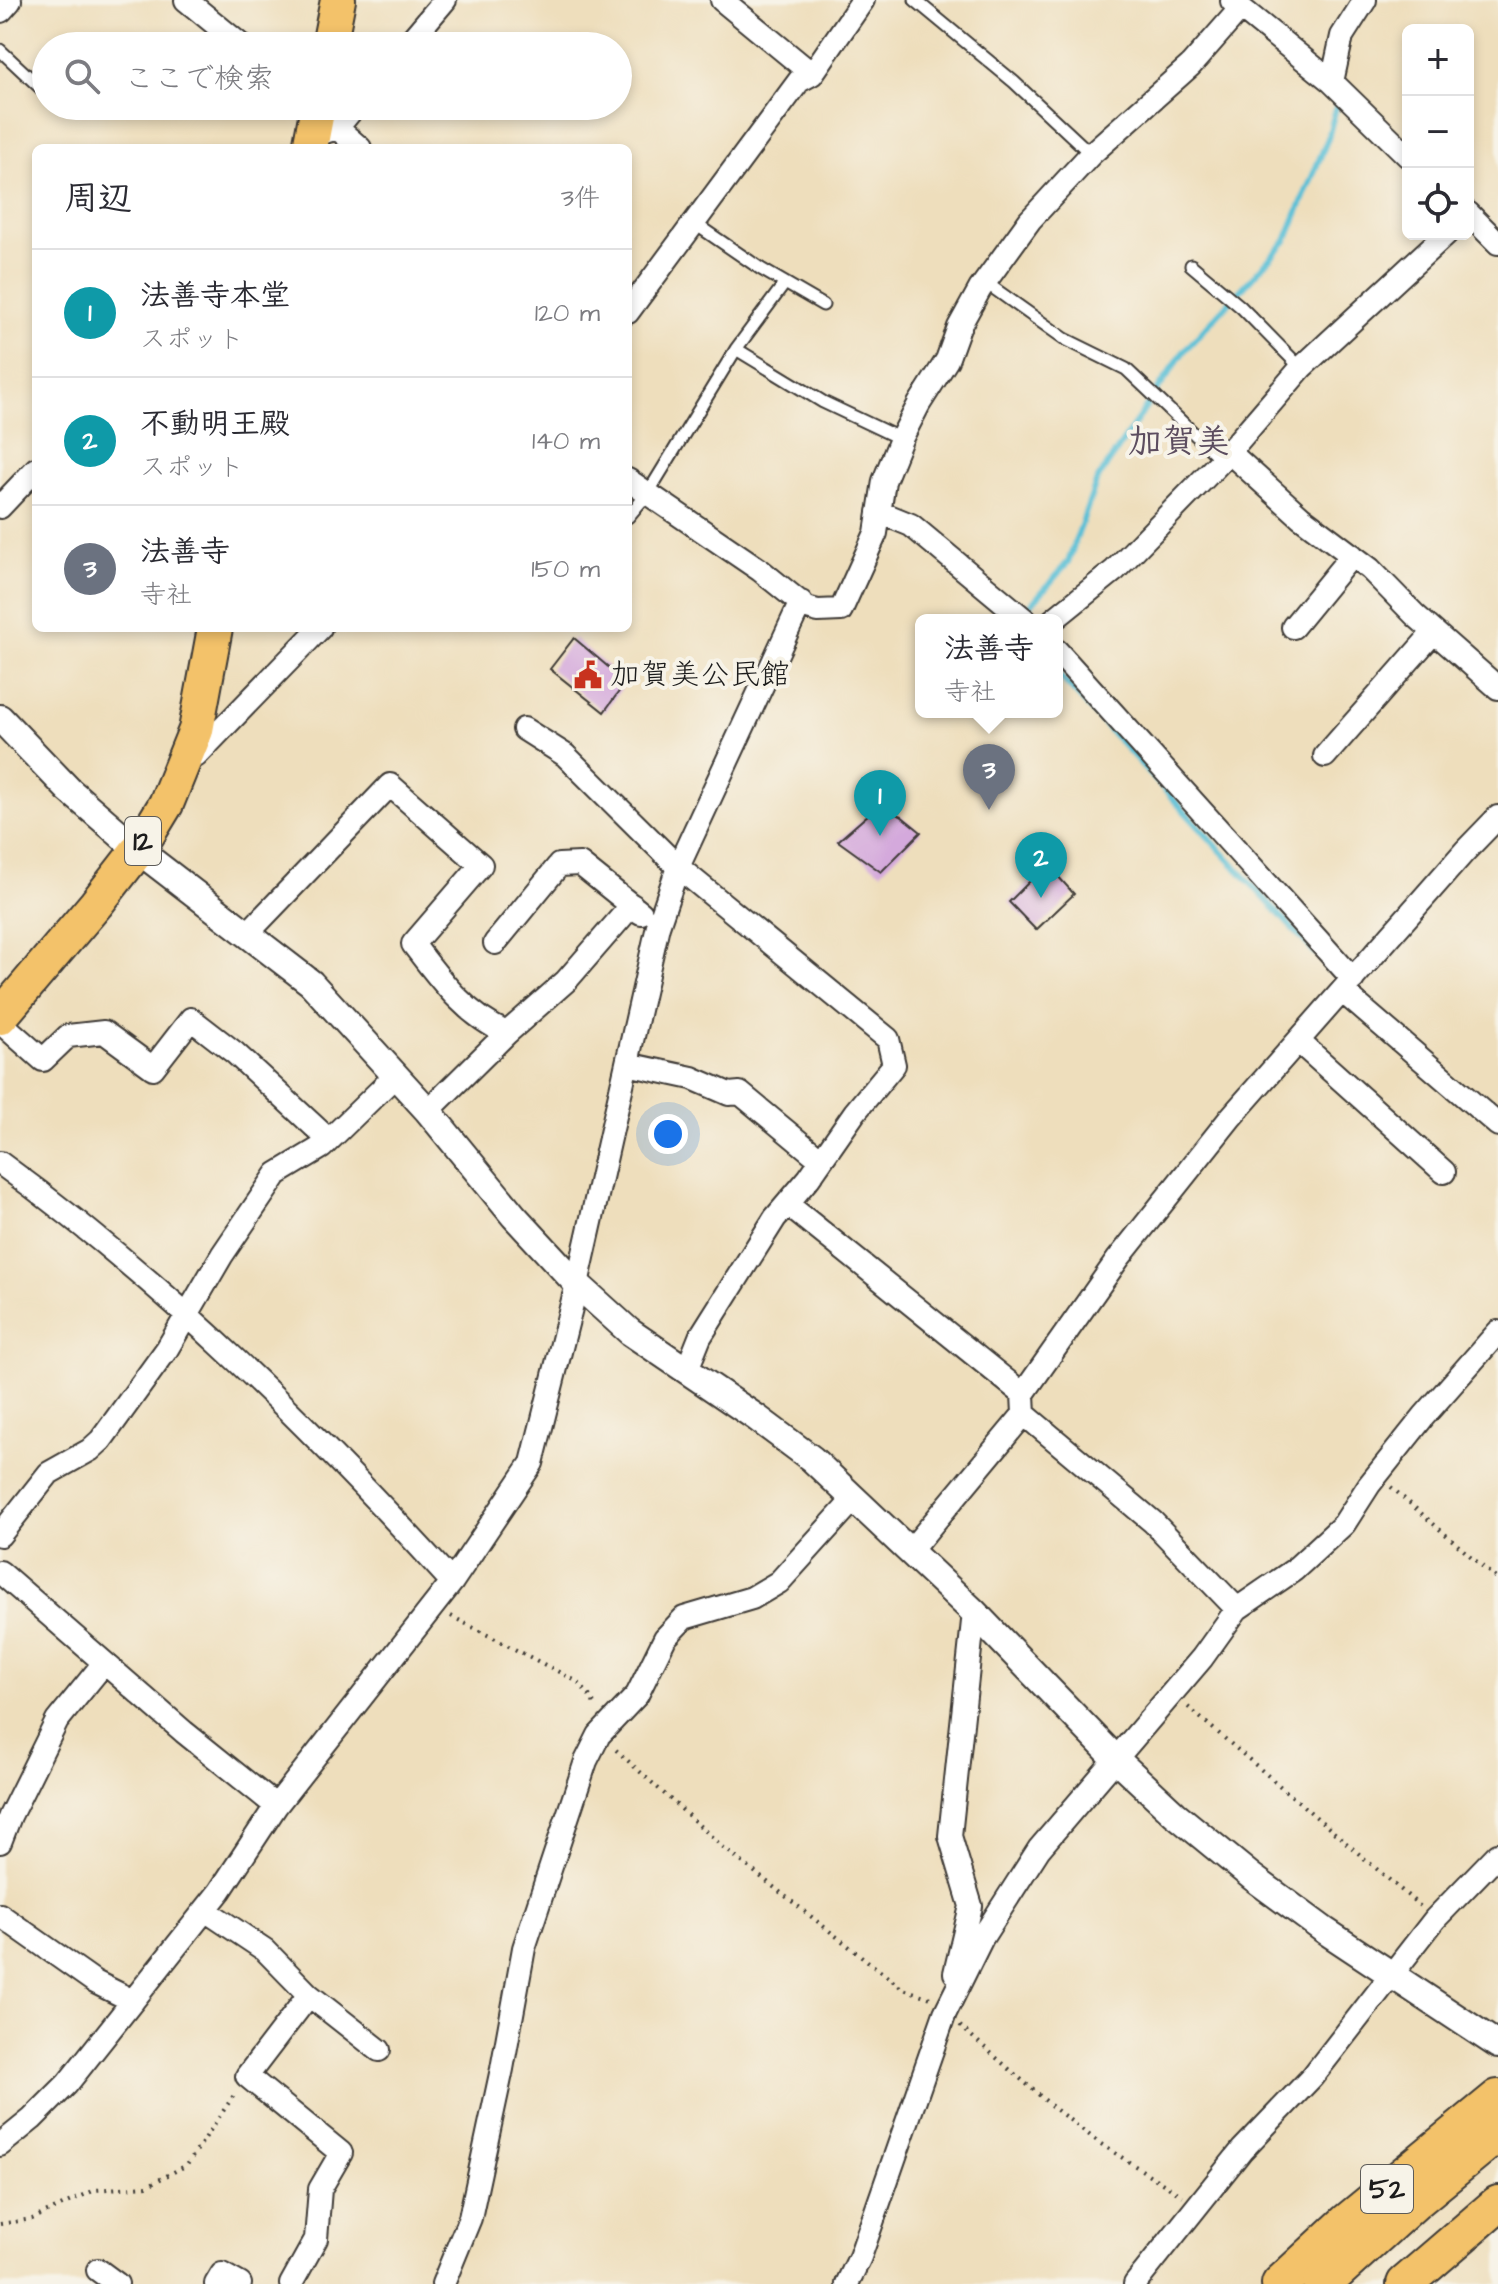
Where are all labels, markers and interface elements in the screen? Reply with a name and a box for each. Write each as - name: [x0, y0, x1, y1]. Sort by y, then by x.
- map controls: [1402, 24, 1474, 240]
- button: +: [1402, 24, 1474, 96]
- search box: [32, 32, 632, 120]
- icon: search: [60, 54, 104, 98]
- text: ここで検索: [124, 58, 274, 100]
- button: −: [1402, 96, 1474, 168]
- button: locate: [1402, 168, 1474, 240]
- text: 周辺: [64, 175, 132, 223]
- text: 3件: [561, 180, 600, 216]
- text: 法善寺本堂: [140, 275, 290, 317]
- text: 1: [88, 295, 92, 331]
- text: 120 m: [535, 295, 600, 331]
- text: スポット: [140, 321, 244, 357]
- text: 不動明王殿: [140, 403, 290, 445]
- district label: 加賀美: [1128, 418, 1230, 466]
- text: 2: [83, 423, 97, 459]
- text: 140 m: [532, 423, 600, 459]
- text: スポット: [140, 449, 244, 485]
- text: 法善寺: [140, 531, 230, 573]
- text: 3: [83, 551, 97, 587]
- text: 150 m: [531, 551, 600, 587]
- text: 寺社: [140, 577, 192, 613]
- popup: [915, 614, 1063, 718]
- text: 法善寺: [944, 628, 1034, 670]
- place label: 加賀美公民館: [610, 654, 790, 696]
- public building icon: 加賀美公民館: [573, 660, 603, 690]
- text: 寺社: [944, 674, 996, 710]
- pin: 3: [963, 744, 1015, 810]
- pin: 1: [854, 770, 906, 836]
- road number: 12: [125, 817, 161, 865]
- pin: 2: [1015, 832, 1067, 898]
- your location: [648, 1114, 688, 1154]
- road number: 52: [1361, 2165, 1413, 2213]

